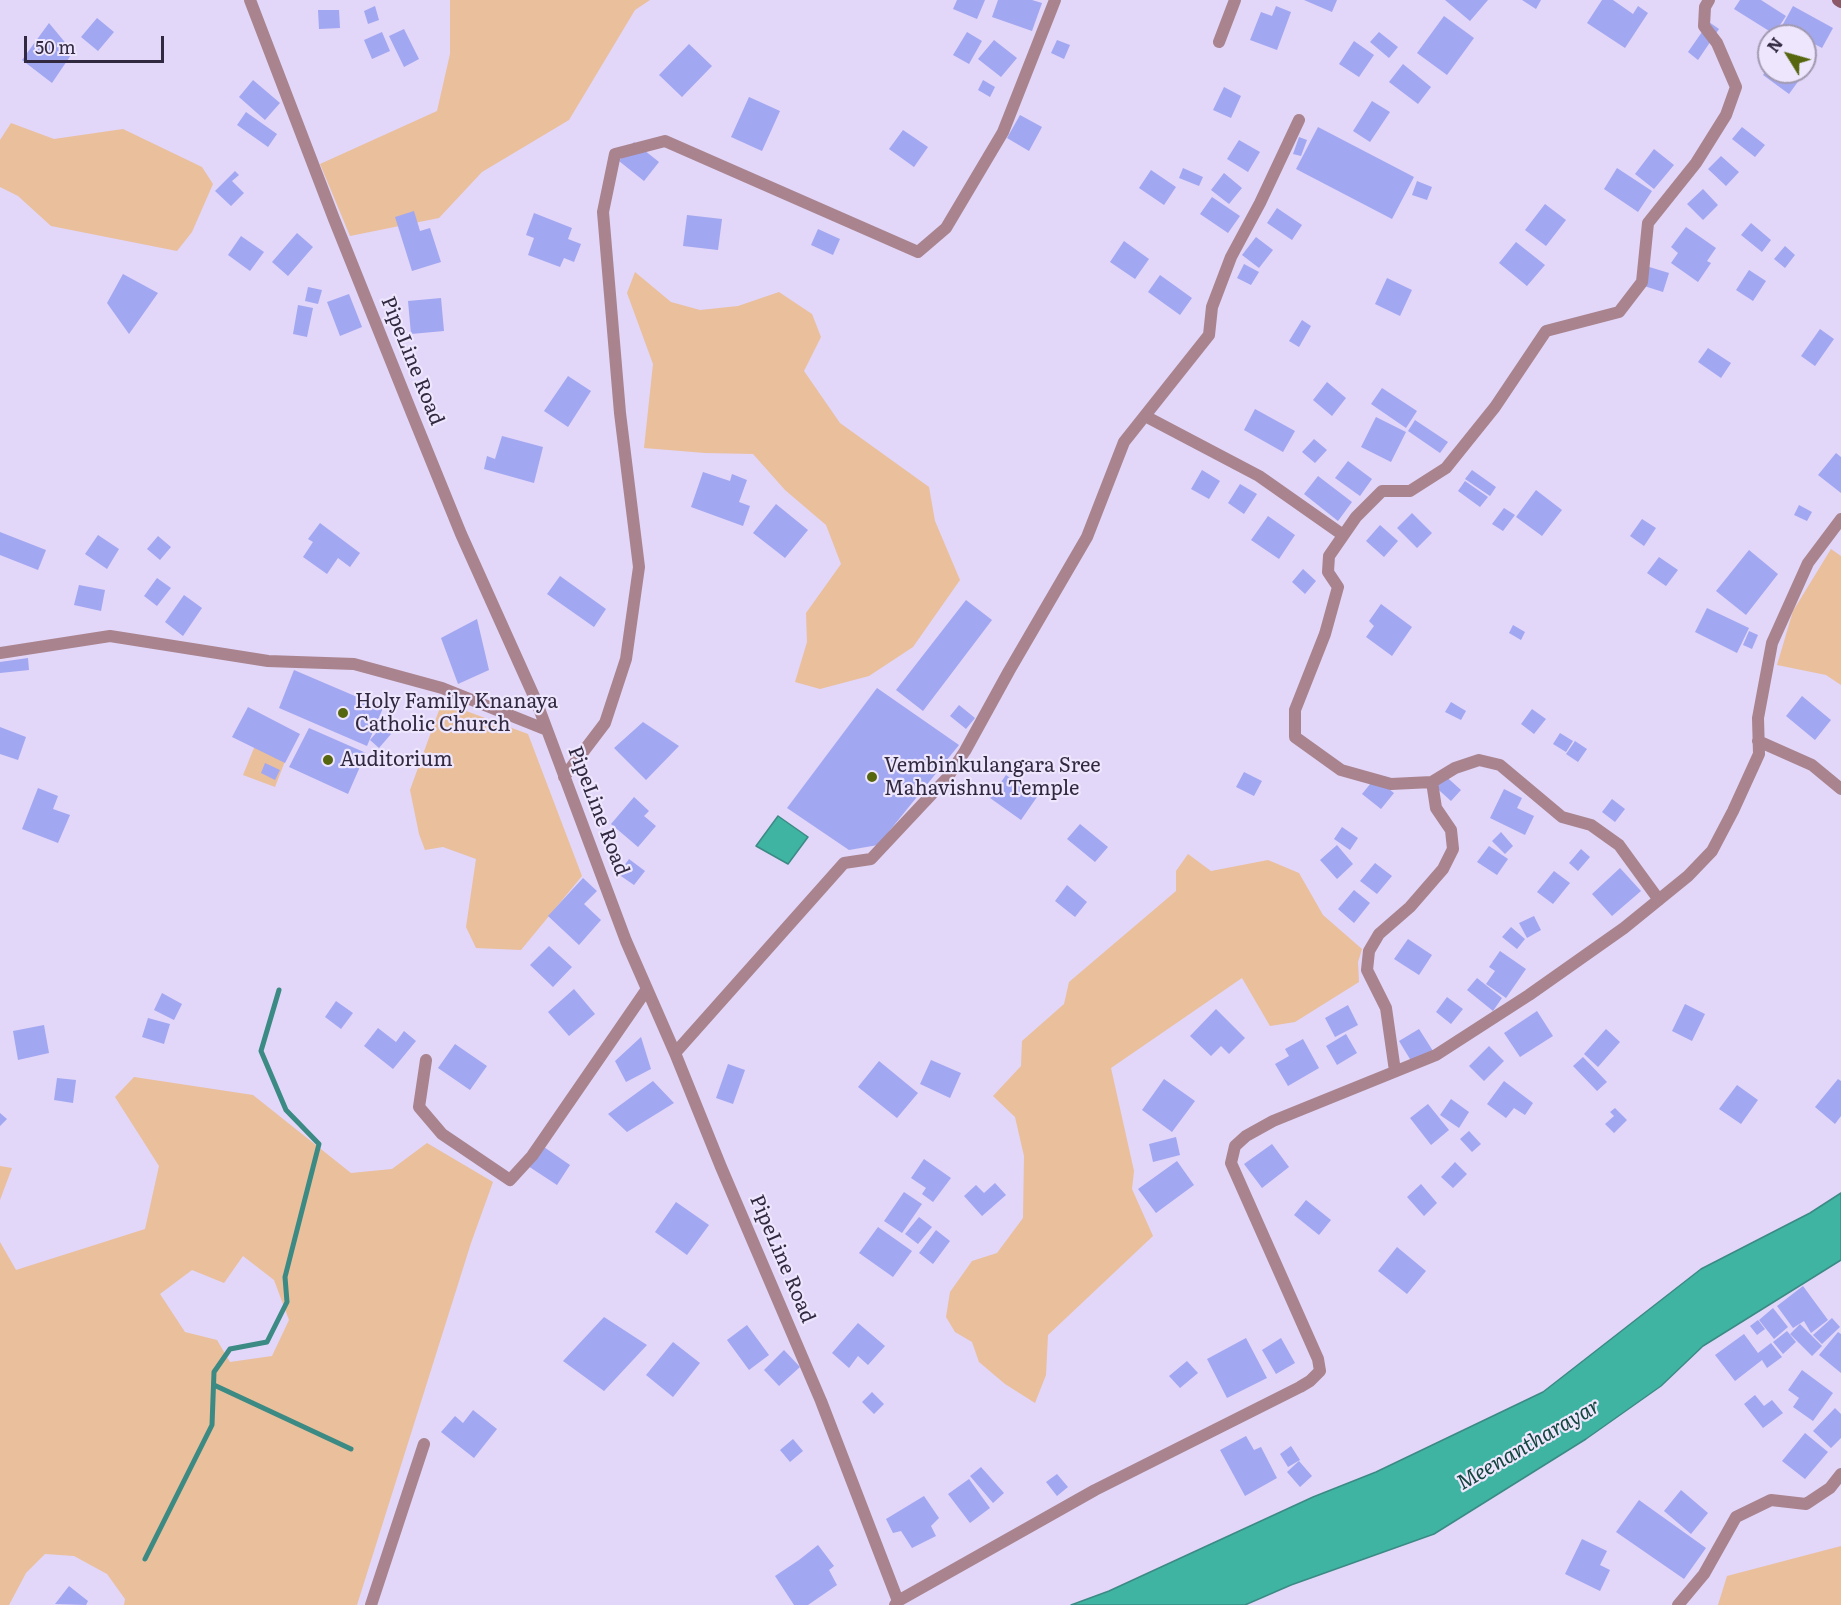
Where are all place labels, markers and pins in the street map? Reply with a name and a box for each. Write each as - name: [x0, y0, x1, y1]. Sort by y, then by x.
- place label: Holy Family Knanaya Catholic Church: [355, 690, 558, 737]
- marker: Holy Family Knanaya Catholic Church: [336, 706, 350, 720]
- place label: Auditorium: [340, 748, 453, 772]
- marker: Auditorium: [321, 753, 335, 767]
- place label: Vembinkulangara Sree Mahavishnu Temple: [884, 754, 1101, 801]
- marker: Vembinkulangara Sree Mahavishnu Temple: [865, 770, 879, 784]

